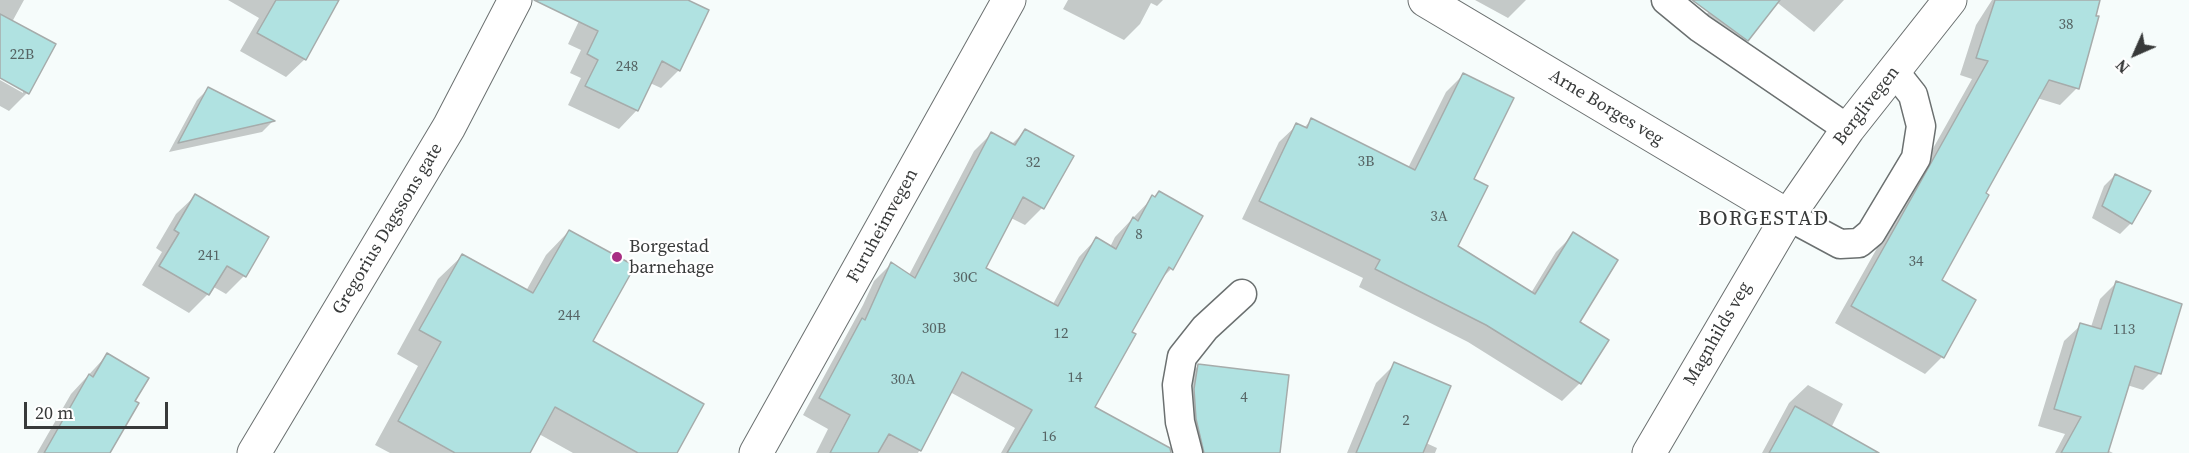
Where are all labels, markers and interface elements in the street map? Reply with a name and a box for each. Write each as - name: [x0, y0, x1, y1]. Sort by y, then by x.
- house number: 38: [2059, 16, 2073, 34]
- north arrow: [2105, 24, 2165, 84]
- house number: 22B: [10, 46, 34, 64]
- text: N: [2110, 55, 2134, 79]
- house number: 248: [616, 58, 638, 76]
- street label: Berglivegen: [1829, 62, 1905, 150]
- street label: Arne Borges veg: [1545, 65, 1667, 151]
- street label: Gregorius Dagssons gate: [328, 139, 448, 319]
- house number: 3B: [1358, 153, 1374, 171]
- house number: 32: [1026, 154, 1040, 172]
- street label: Furuheimvegen: [843, 165, 923, 287]
- district label: BORGESTAD: [1698, 207, 1830, 233]
- house number: 3A: [1430, 208, 1448, 226]
- house number: 8: [1135, 226, 1143, 244]
- place label: Borgestad barnehage: [629, 236, 714, 278]
- house number: 241: [198, 247, 220, 265]
- marker: Borgestad barnehage: [610, 250, 624, 264]
- house number: 34: [1909, 253, 1923, 271]
- house number: 30C: [953, 269, 977, 287]
- street label: Magnhilds veg: [1680, 278, 1756, 390]
- house number: 244: [558, 307, 580, 325]
- house number: 30B: [922, 320, 946, 338]
- house number: 113: [2113, 321, 2135, 339]
- house number: 12: [1054, 325, 1068, 343]
- house number: 14: [1068, 369, 1082, 387]
- house number: 30A: [891, 371, 915, 389]
- house number: 4: [1240, 389, 1248, 407]
- scale bar: [27, 390, 171, 428]
- text: 20 m: [35, 400, 73, 425]
- house number: 2: [1402, 412, 1410, 430]
- house number: 16: [1042, 428, 1056, 446]

